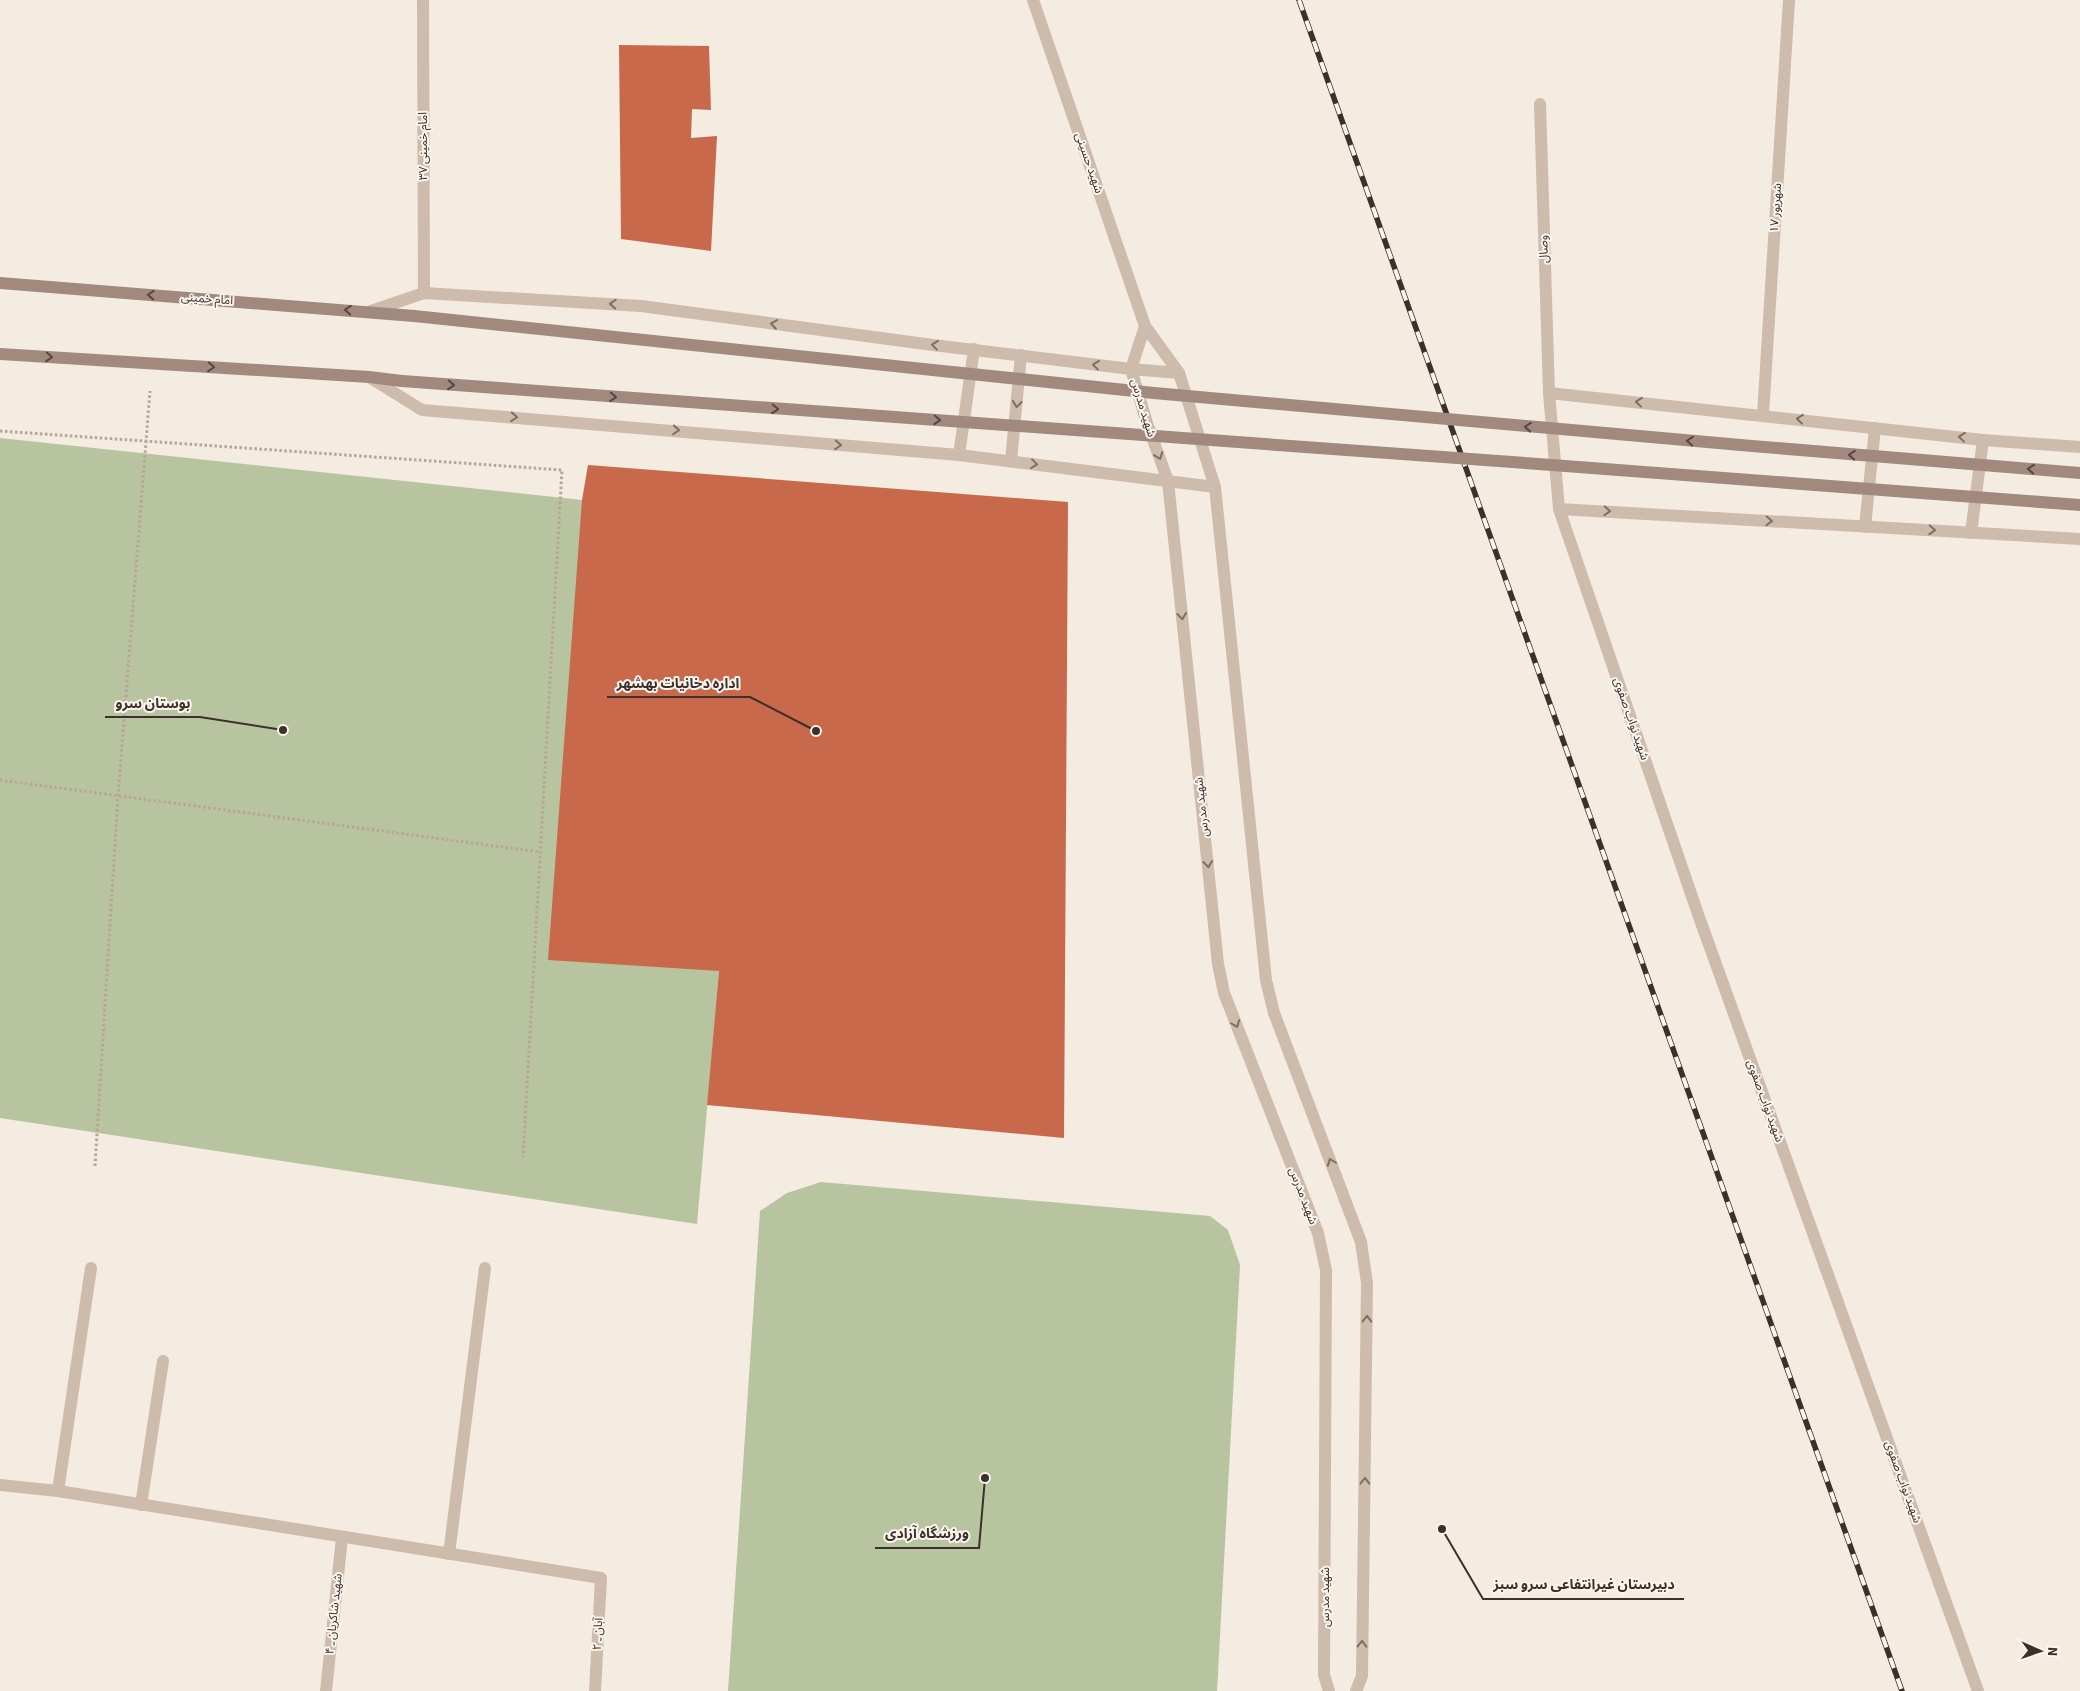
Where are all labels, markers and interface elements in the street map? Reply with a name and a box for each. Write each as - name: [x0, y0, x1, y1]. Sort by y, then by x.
- street label: امام خمینی ۳۷: [415, 112, 432, 180]
- street label: شهید حسینی: [1071, 130, 1107, 196]
- street label: ۱۷ شهریور: [1766, 183, 1786, 233]
- street label: وصال: [1535, 235, 1553, 263]
- street label: امام خمینی: [180, 289, 234, 309]
- one-way arrow: [147, 290, 155, 301]
- one-way arrow: [608, 299, 616, 310]
- one-way arrow: [343, 305, 351, 316]
- one-way arrow: [769, 319, 778, 329]
- one-way arrow: [931, 340, 939, 351]
- one-way arrow: [45, 351, 53, 362]
- one-way arrow: [1092, 360, 1100, 371]
- one-way arrow: [207, 362, 215, 373]
- street label: شهید مدرس: [1126, 377, 1160, 439]
- one-way arrow: [447, 379, 455, 390]
- one-way arrow: [609, 391, 617, 402]
- one-way arrow: [1634, 397, 1642, 408]
- one-way arrow: [1011, 400, 1022, 408]
- one-way arrow: [771, 403, 779, 414]
- one-way arrow: [510, 411, 518, 422]
- one-way arrow: [1796, 414, 1804, 425]
- one-way arrow: [933, 415, 941, 426]
- one-way arrow: [1524, 422, 1532, 433]
- one-way arrow: [672, 425, 680, 436]
- one-way arrow: [1957, 432, 1965, 443]
- one-way arrow: [1686, 436, 1694, 447]
- one-way arrow: [834, 439, 842, 450]
- one-way arrow: [1848, 449, 1856, 460]
- one-way arrow: [1153, 451, 1163, 459]
- one-way arrow: [1030, 458, 1038, 469]
- one-way arrow: [2027, 464, 2035, 475]
- one-way arrow: [1604, 506, 1612, 517]
- one-way arrow: [1766, 515, 1774, 526]
- one-way arrow: [1928, 525, 1936, 536]
- one-way arrow: [1176, 612, 1187, 620]
- callout: اداره دخانیات بهشهر: [607, 668, 750, 697]
- text: اداره دخانیات بهشهر: [616, 674, 740, 694]
- street label: شهید نواب صفوی: [1609, 675, 1653, 763]
- callout: بوستان سرو: [105, 688, 200, 717]
- text: بوستان سرو: [116, 694, 191, 714]
- street label: شهید مدرس: [1190, 776, 1214, 838]
- one-way arrow: [1202, 861, 1213, 869]
- one-way arrow: [1230, 1019, 1240, 1027]
- street label: شهید نواب صفوی: [1742, 1058, 1788, 1144]
- one-way arrow: [1327, 1158, 1337, 1167]
- street label: شهید مدرس: [1284, 1165, 1322, 1227]
- one-way arrow: [1362, 1314, 1372, 1322]
- street label: شهید نواب صفوی: [1880, 1439, 1926, 1525]
- one-way arrow: [1360, 1477, 1370, 1484]
- callout: ورزشگاه آزادی: [875, 1519, 979, 1548]
- text: ورزشگاه آزادی: [885, 1524, 969, 1544]
- street label: شهید مدرس: [1317, 1567, 1334, 1627]
- callout: دبیرستان غیرانتفاعی سرو سبز: [1483, 1570, 1684, 1599]
- street label: شهید شاکریان ـ ۴: [321, 1573, 347, 1655]
- text: دبیرستان غیرانتفاعی سرو سبز: [1492, 1575, 1675, 1595]
- street label: آبان ـ ۲: [589, 1617, 607, 1651]
- north arrow: [2015, 1626, 2065, 1676]
- one-way arrow: [1357, 1639, 1368, 1647]
- text: N: [2042, 1646, 2062, 1656]

